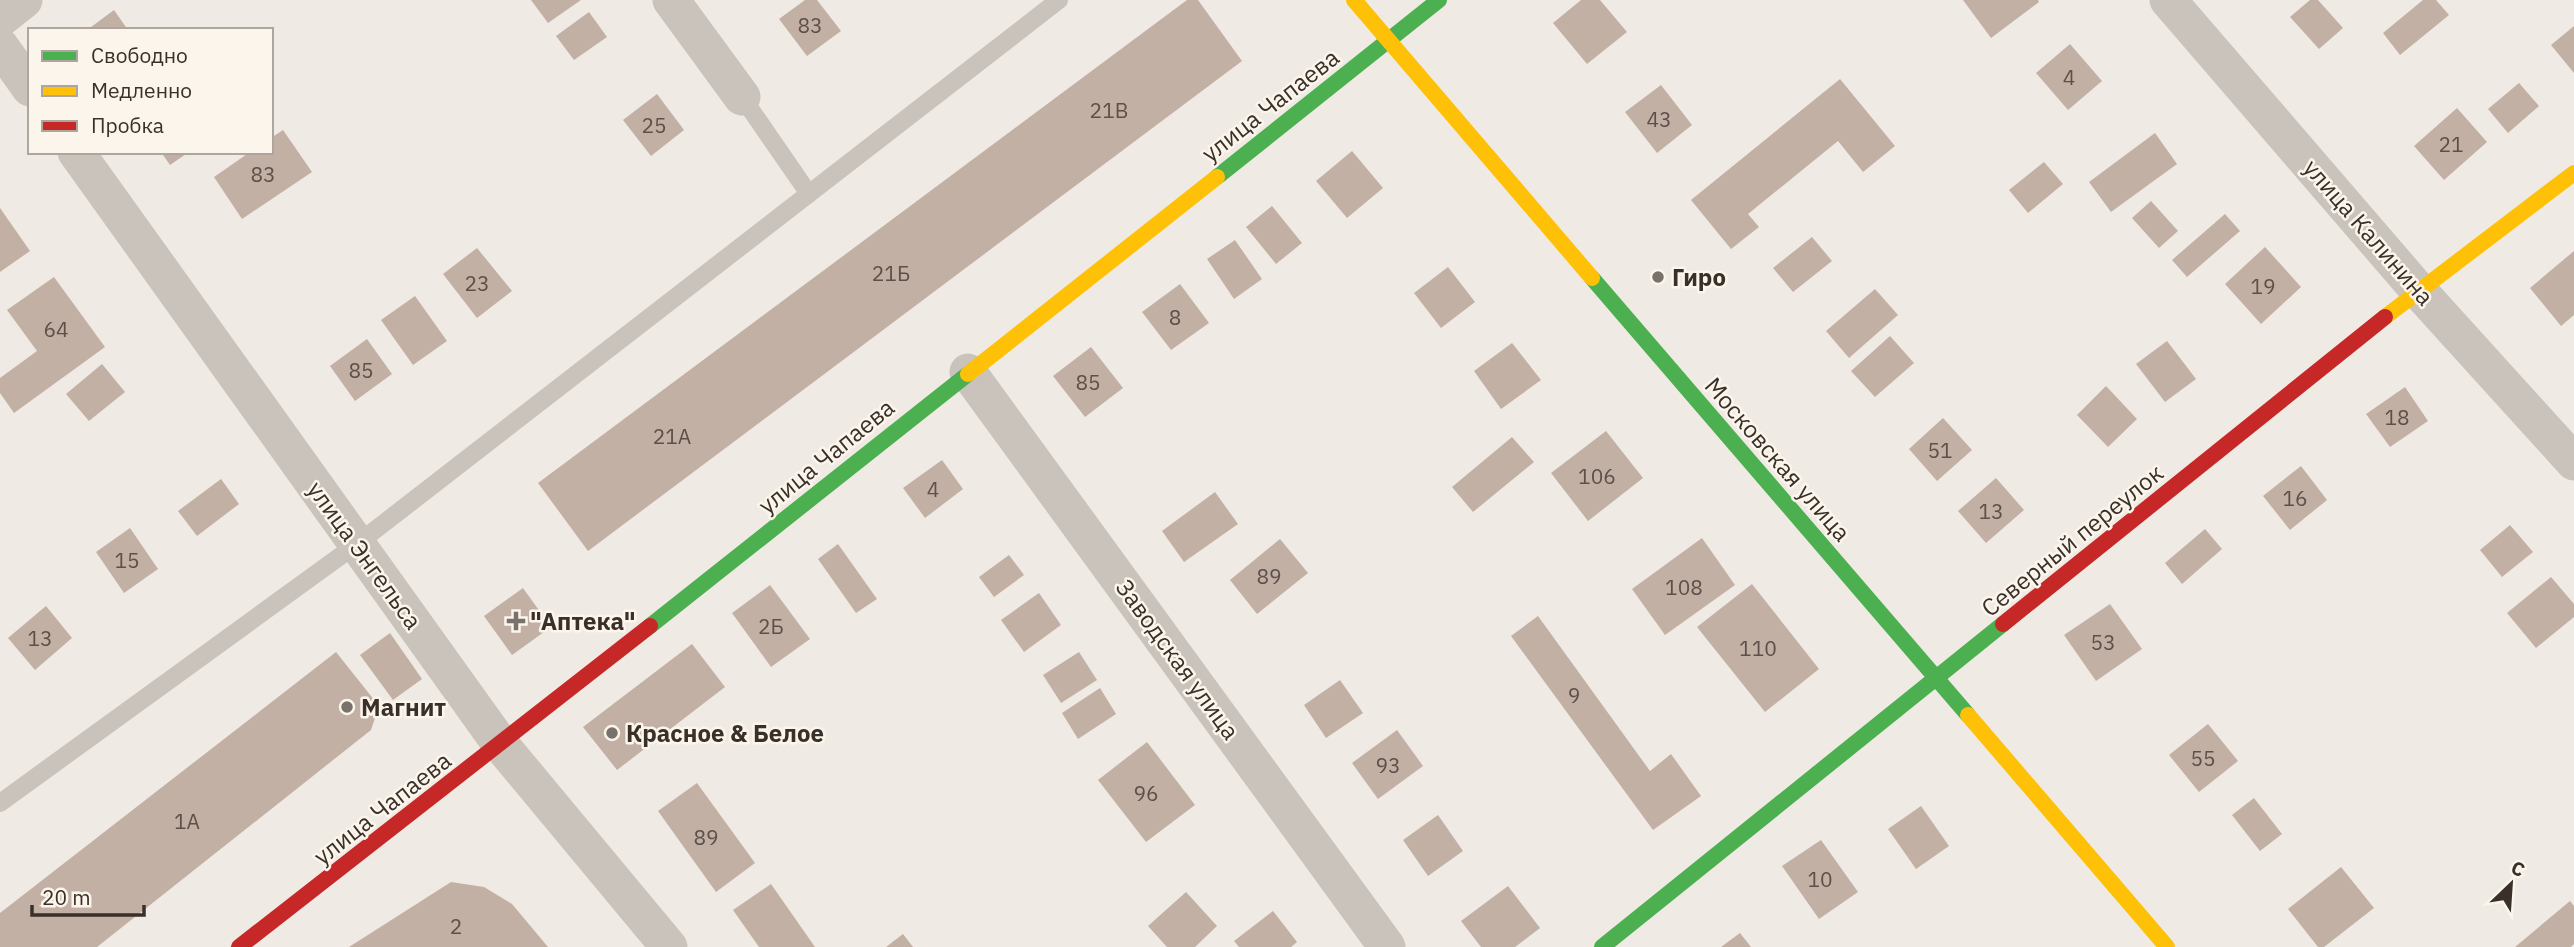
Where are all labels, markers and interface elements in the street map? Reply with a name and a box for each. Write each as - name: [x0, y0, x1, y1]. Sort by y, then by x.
- house number: 83: [797, 11, 823, 39]
- legend: [28, 28, 273, 154]
- text: Свободно: [91, 41, 188, 69]
- street label: улица Чапаева: [1195, 41, 1346, 169]
- house number: 4: [2063, 63, 2075, 91]
- text: Медленно: [91, 76, 192, 104]
- house number: 21В: [1090, 96, 1128, 124]
- house number: 43: [1646, 105, 1672, 133]
- text: Пробка: [91, 111, 164, 139]
- house number: 25: [641, 111, 667, 139]
- house number: 21: [2438, 130, 2464, 158]
- street label: улица Калинина: [2297, 152, 2441, 312]
- house number: 83: [250, 160, 276, 188]
- house number: 21Б: [872, 259, 910, 287]
- place label: Гиро: [1672, 261, 1726, 293]
- house number: 23: [464, 269, 490, 297]
- marker: Гиро: [1650, 269, 1666, 285]
- house number: 19: [2250, 272, 2276, 300]
- house number: 8: [1169, 303, 1181, 331]
- house number: 64: [43, 315, 69, 343]
- house number: 85: [348, 356, 374, 384]
- house number: 85: [1075, 368, 1101, 396]
- street label: Московская улица: [1698, 370, 1858, 548]
- street label: улица Чапаева: [751, 391, 901, 521]
- house number: 18: [2384, 403, 2410, 431]
- house number: 21А: [653, 422, 691, 450]
- house number: 51: [1927, 436, 1953, 464]
- street label: Северный переулок: [1974, 457, 2170, 623]
- house number: 106: [1578, 462, 1616, 490]
- street label: улица Энгельса: [300, 475, 430, 636]
- house number: 4: [927, 475, 939, 503]
- house number: 16: [2282, 484, 2308, 512]
- house number: 13: [1978, 497, 2004, 525]
- house number: 15: [114, 546, 140, 574]
- house number: 89: [1256, 562, 1282, 590]
- street label: Заводская улица: [1109, 572, 1247, 746]
- house number: 108: [1665, 573, 1703, 601]
- place label: "Аптека": [530, 605, 636, 637]
- house number: 2Б: [758, 612, 784, 640]
- marker: "Аптека": [508, 613, 524, 629]
- house number: 13: [27, 624, 53, 652]
- house number: 53: [2090, 628, 2116, 656]
- house number: 110: [1739, 634, 1777, 662]
- house number: 9: [1568, 681, 1580, 709]
- place label: Магнит: [361, 691, 446, 723]
- marker: Магнит: [339, 699, 355, 715]
- place label: Красное & Белое: [626, 717, 824, 749]
- marker: Красное & Белое: [604, 725, 620, 741]
- street label: улица Чапаева: [307, 744, 458, 872]
- house number: 55: [2190, 744, 2216, 772]
- house number: 93: [1375, 751, 1401, 779]
- house number: 96: [1133, 779, 1159, 807]
- house number: 1А: [174, 807, 200, 835]
- house number: 89: [693, 823, 719, 851]
- north arrow: [2476, 849, 2546, 919]
- text: С: [2508, 855, 2529, 882]
- house number: 10: [1807, 865, 1833, 893]
- scale bar: [32, 874, 144, 918]
- text: 20 m: [42, 883, 91, 911]
- house number: 2: [450, 912, 462, 940]

